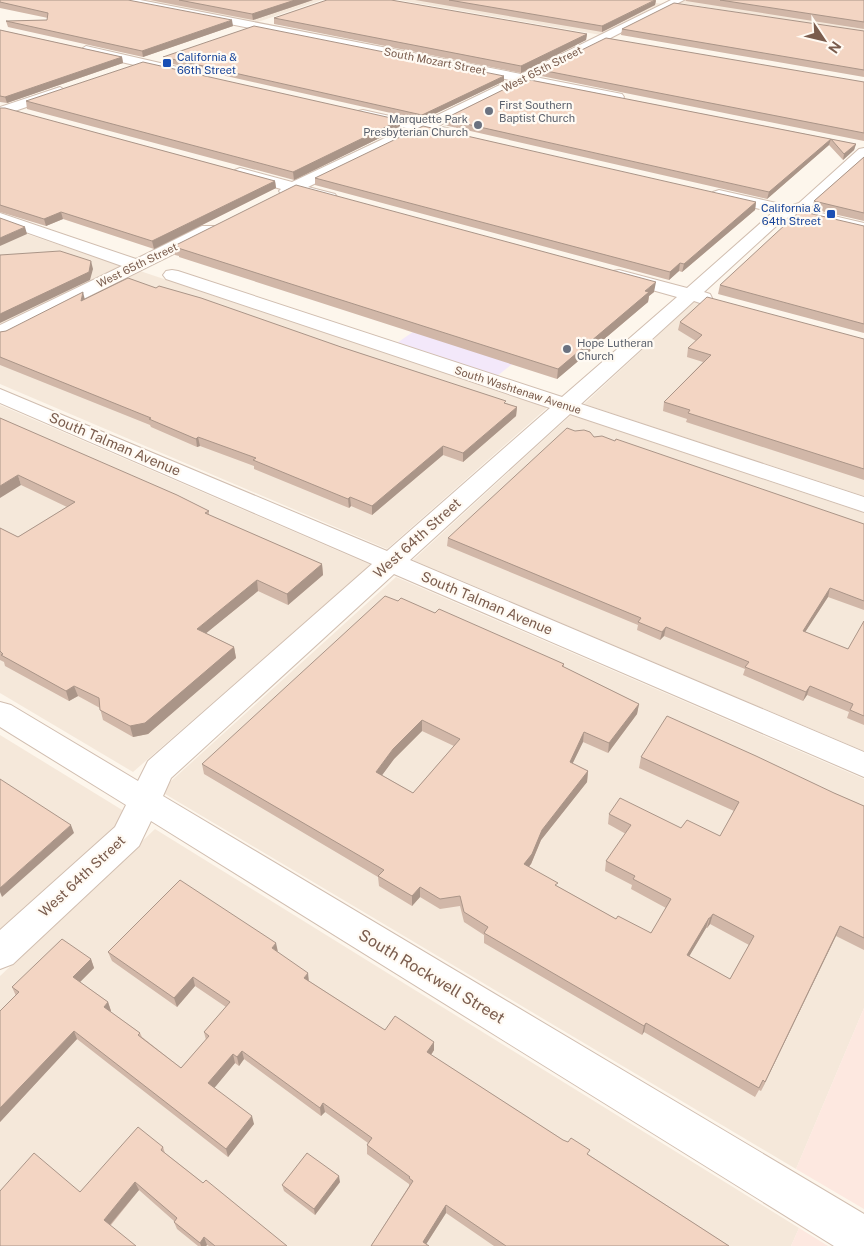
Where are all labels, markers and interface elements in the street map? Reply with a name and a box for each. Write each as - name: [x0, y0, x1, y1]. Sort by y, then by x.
- north arrow: [799, 15, 849, 65]
- text: N: [825, 38, 844, 57]
- street label: West 65th Street: [500, 44, 584, 94]
- street label: South Mozart Street: [383, 45, 487, 77]
- place label: California & 66th Street: [177, 51, 237, 76]
- marker: California & 66th Street: [161, 57, 173, 69]
- place label: First Southern Baptist Church: [499, 99, 575, 124]
- marker: First Southern Baptist Church: [483, 105, 495, 117]
- place label: Marquette Park Presbyterian Church: [363, 113, 468, 138]
- marker: Marquette Park Presbyterian Church: [472, 119, 484, 131]
- place label: California & 64th Street: [761, 202, 821, 227]
- marker: California & 64th Street: [825, 208, 837, 220]
- street label: West 65th Street: [95, 240, 179, 290]
- place label: Hope Lutheran Church: [577, 337, 653, 362]
- marker: Hope Lutheran Church: [561, 343, 573, 355]
- street label: South Washtenaw Avenue: [453, 364, 583, 416]
- street label: South Talman Avenue: [47, 409, 183, 479]
- street label: West 64th Street: [370, 495, 464, 581]
- street label: South Talman Avenue: [419, 568, 555, 638]
- street label: West 64th Street: [36, 832, 128, 920]
- street label: South Rockwell Street: [355, 925, 508, 1028]

